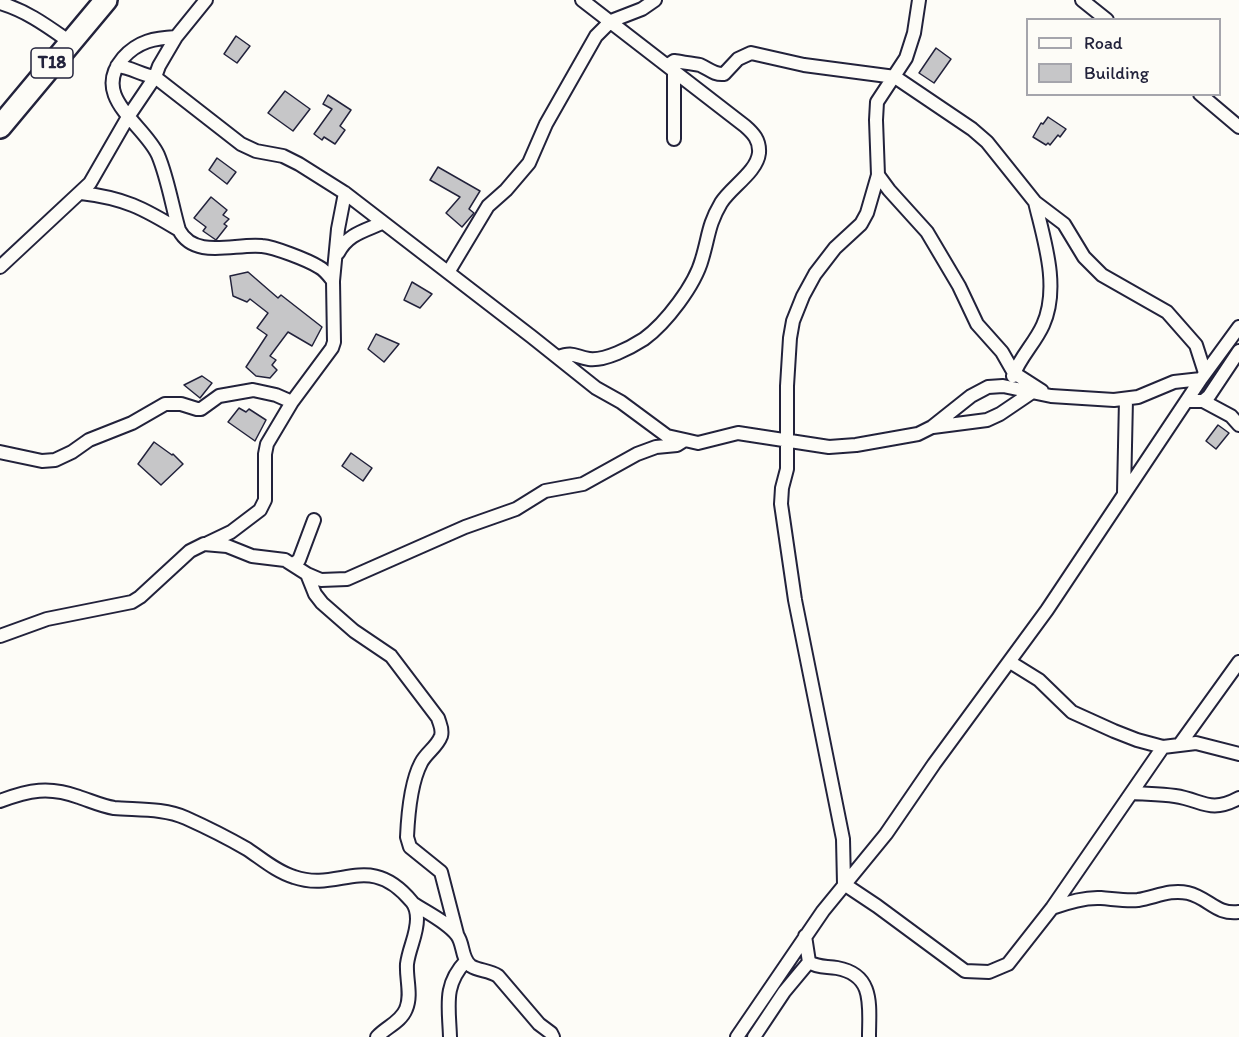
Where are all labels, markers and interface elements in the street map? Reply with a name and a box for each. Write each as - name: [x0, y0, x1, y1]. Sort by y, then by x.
- legend: [1026, 18, 1221, 96]
- text: Road: [1084, 32, 1123, 54]
- road number: T18: [31, 48, 73, 78]
- text: Building: [1084, 62, 1149, 84]

